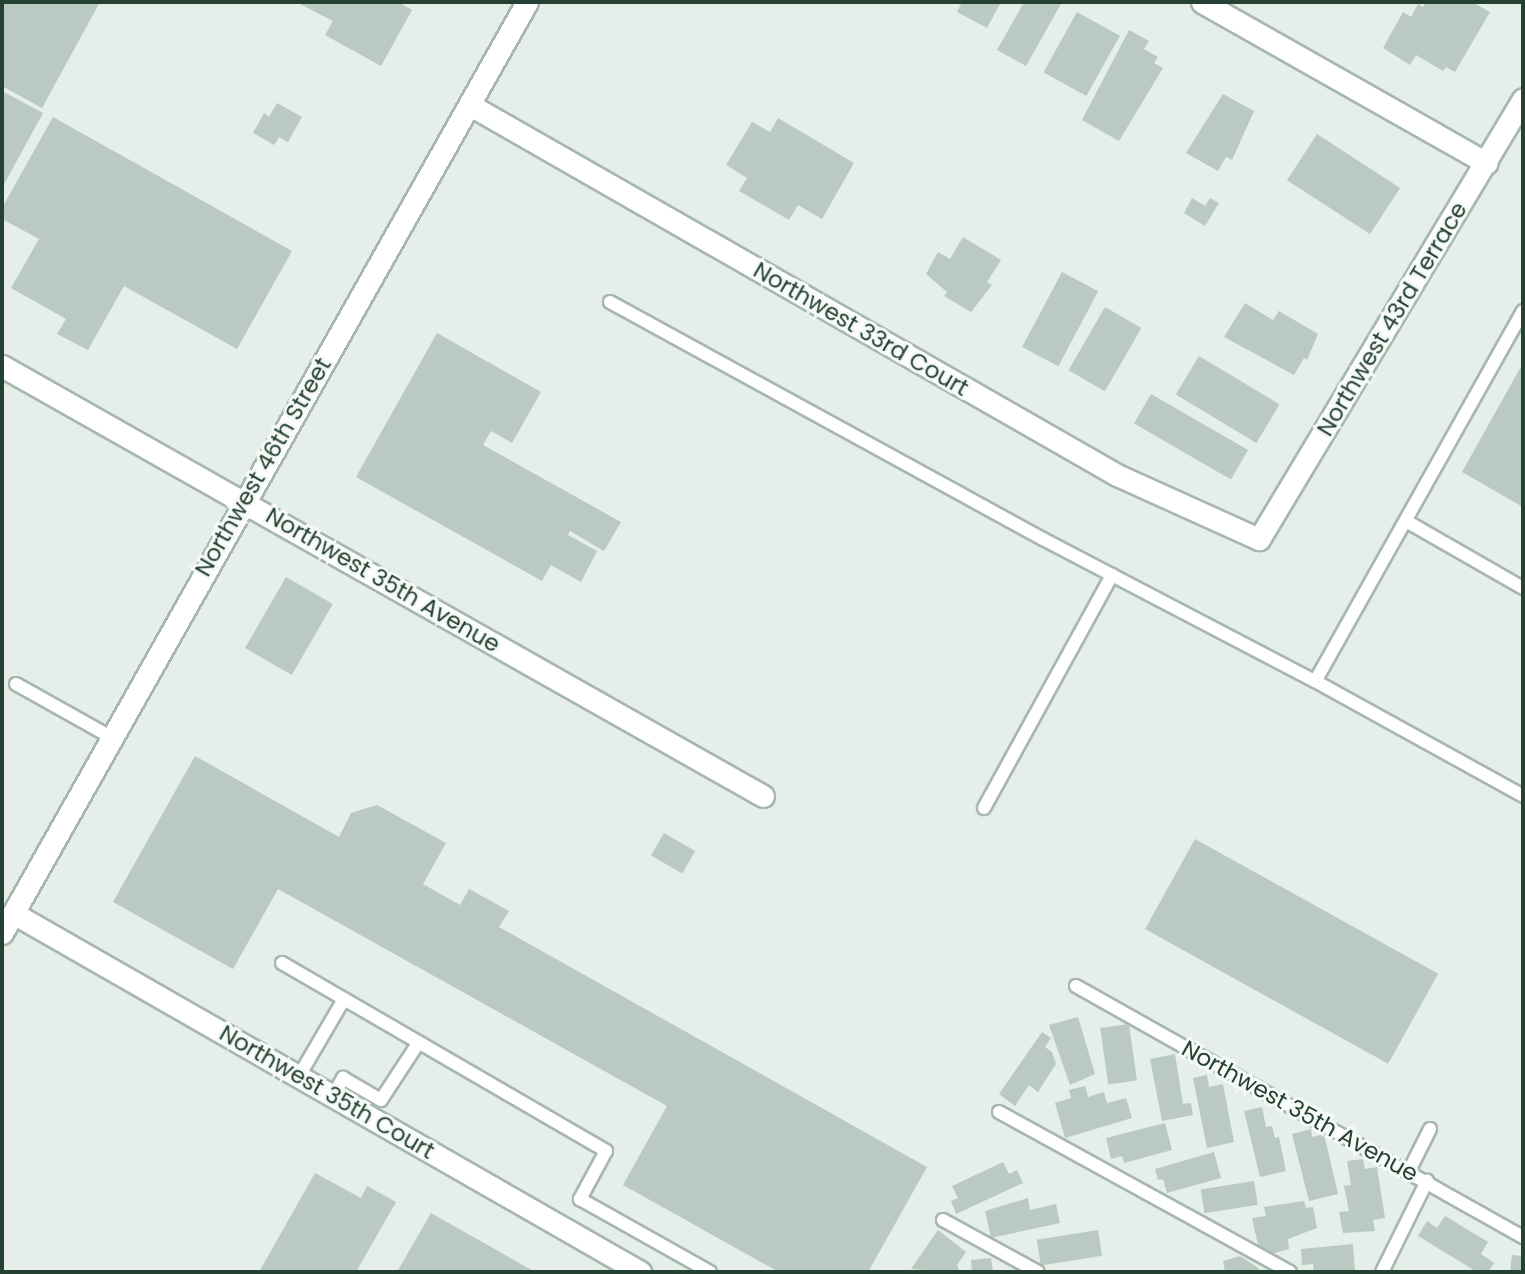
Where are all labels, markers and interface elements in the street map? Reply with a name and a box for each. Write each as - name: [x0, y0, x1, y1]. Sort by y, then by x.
- street label: Northwest 43rd Terrace: [1311, 197, 1473, 441]
- street label: Northwest 33rd Court: [749, 256, 973, 402]
- street label: Northwest 46th Street: [189, 353, 337, 581]
- street label: Northwest 35th Avenue: [261, 502, 505, 658]
- street label: Northwest 35th Court: [215, 1019, 439, 1165]
- street label: Northwest 35th Avenue: [1177, 1035, 1423, 1187]

